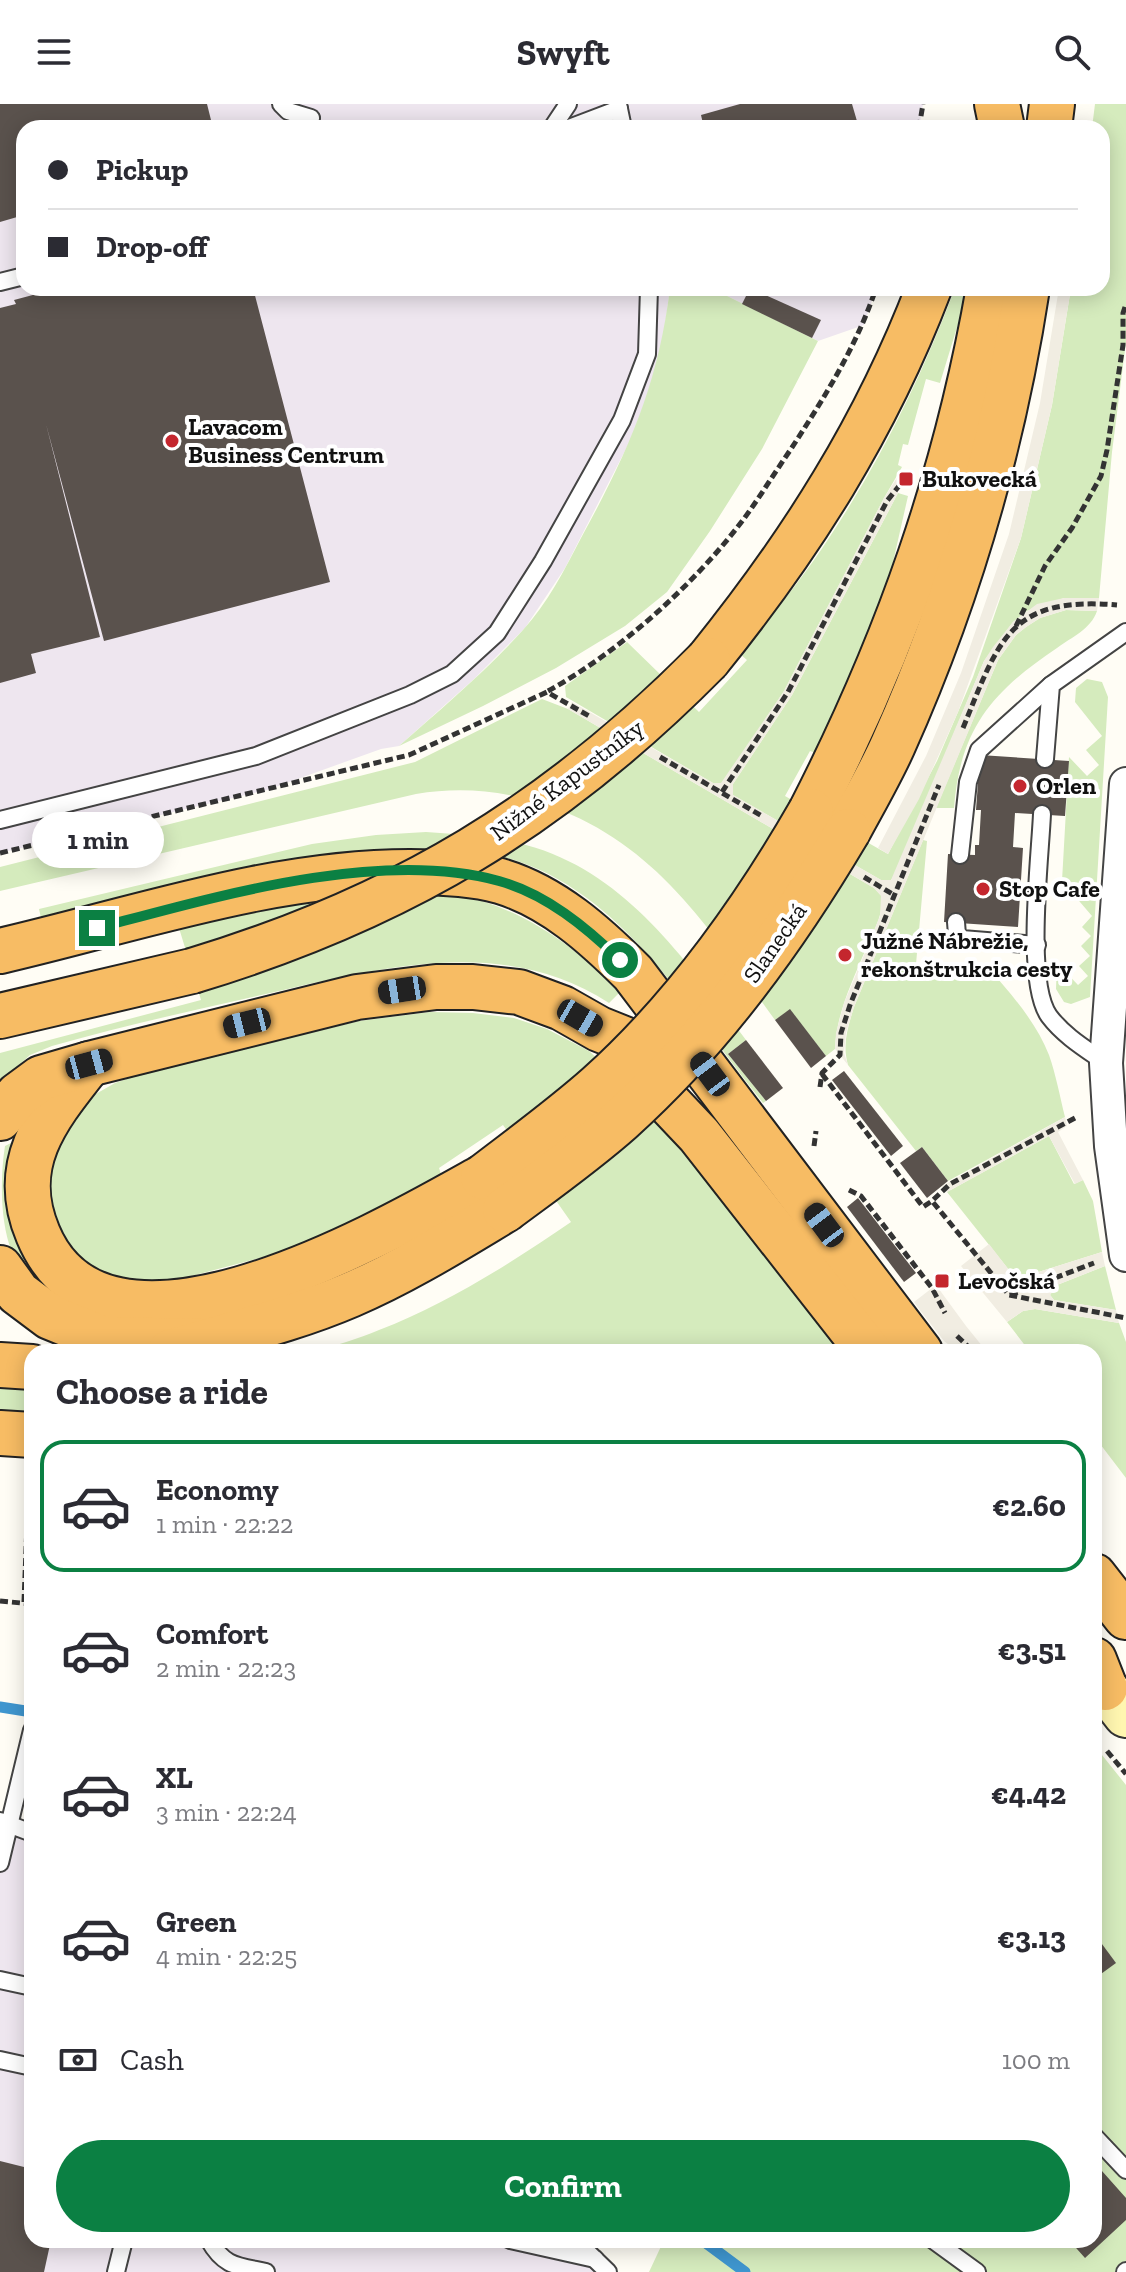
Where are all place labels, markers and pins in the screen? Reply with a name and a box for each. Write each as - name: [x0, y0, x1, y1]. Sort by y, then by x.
- place label: Lavacom Business Centrum: [188, 412, 384, 469]
- marker: Lavacom Business Centrum: [163, 432, 181, 450]
- place label: Bukovecká: [922, 464, 1037, 493]
- marker: Bukovecká: [897, 470, 915, 488]
- place label: Orlen: [1036, 771, 1096, 800]
- marker: Orlen: [1011, 777, 1029, 795]
- place label: Stop Cafe: [999, 874, 1100, 903]
- marker: Stop Cafe: [974, 880, 992, 898]
- place label: Južné Nábrežie, rekonštrukcia cesty: [861, 926, 1073, 983]
- marker: Južné Nábrežie, rekonštrukcia cesty: [836, 946, 854, 964]
- place label: Levočská: [958, 1266, 1055, 1295]
- marker: Levočská: [933, 1272, 951, 1290]

